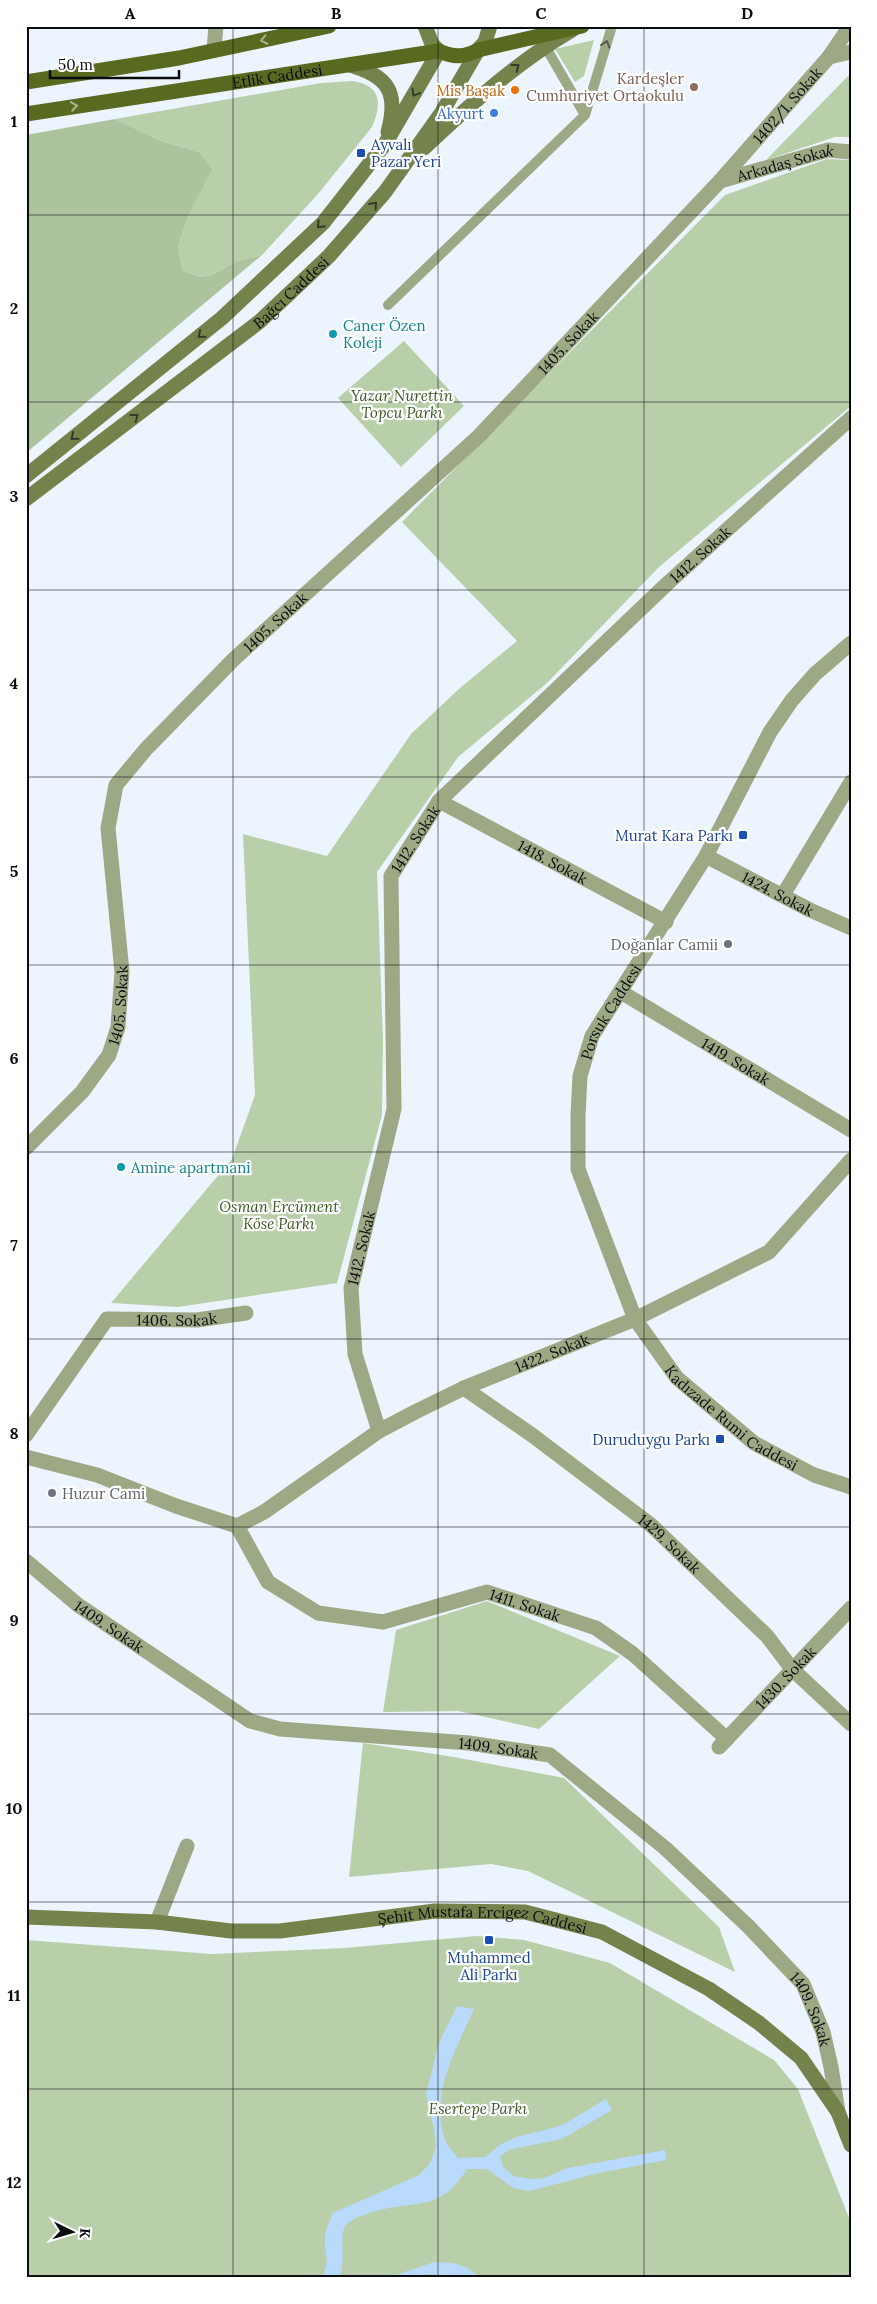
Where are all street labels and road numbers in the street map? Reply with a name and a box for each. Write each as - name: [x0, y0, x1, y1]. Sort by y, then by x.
- street label: Etlik Caddesi: [231, 59, 323, 92]
- street label: 1402/1. Sokak: [748, 63, 825, 147]
- street label: Arkadaş Sokak: [734, 140, 835, 186]
- street label: Bağcı Caddesi: [249, 252, 332, 333]
- street label: 1405. Sokak: [533, 307, 602, 378]
- street label: 1412. Sokak: [665, 522, 734, 587]
- street label: 1405. Sokak: [239, 588, 311, 656]
- street label: 1412. Sokak: [386, 802, 443, 876]
- street label: 1418. Sokak: [515, 835, 591, 888]
- street label: 1424. Sokak: [739, 867, 817, 920]
- street label: Porsuk Caddesi: [576, 960, 645, 1062]
- street label: 1405. Sokak: [103, 965, 132, 1047]
- street label: 1419. Sokak: [698, 1033, 774, 1089]
- street label: 1412. Sokak: [343, 1209, 379, 1287]
- street label: 1406. Sokak: [136, 1308, 218, 1330]
- street label: 1422. Sokak: [512, 1329, 592, 1376]
- street label: Kadızade Rumi Caddesi: [661, 1361, 801, 1474]
- street label: 1429. Sokak: [635, 1509, 705, 1577]
- street label: 1411. Sokak: [487, 1584, 563, 1625]
- street label: 1409. Sokak: [71, 1596, 148, 1656]
- street label: 1430. Sokak: [751, 1642, 819, 1713]
- street label: 1409. Sokak: [458, 1733, 540, 1763]
- street label: Şehit Mustafa Ercigez Caddesi: [377, 1901, 589, 1937]
- street label: 1409. Sokak: [787, 1967, 835, 2048]

